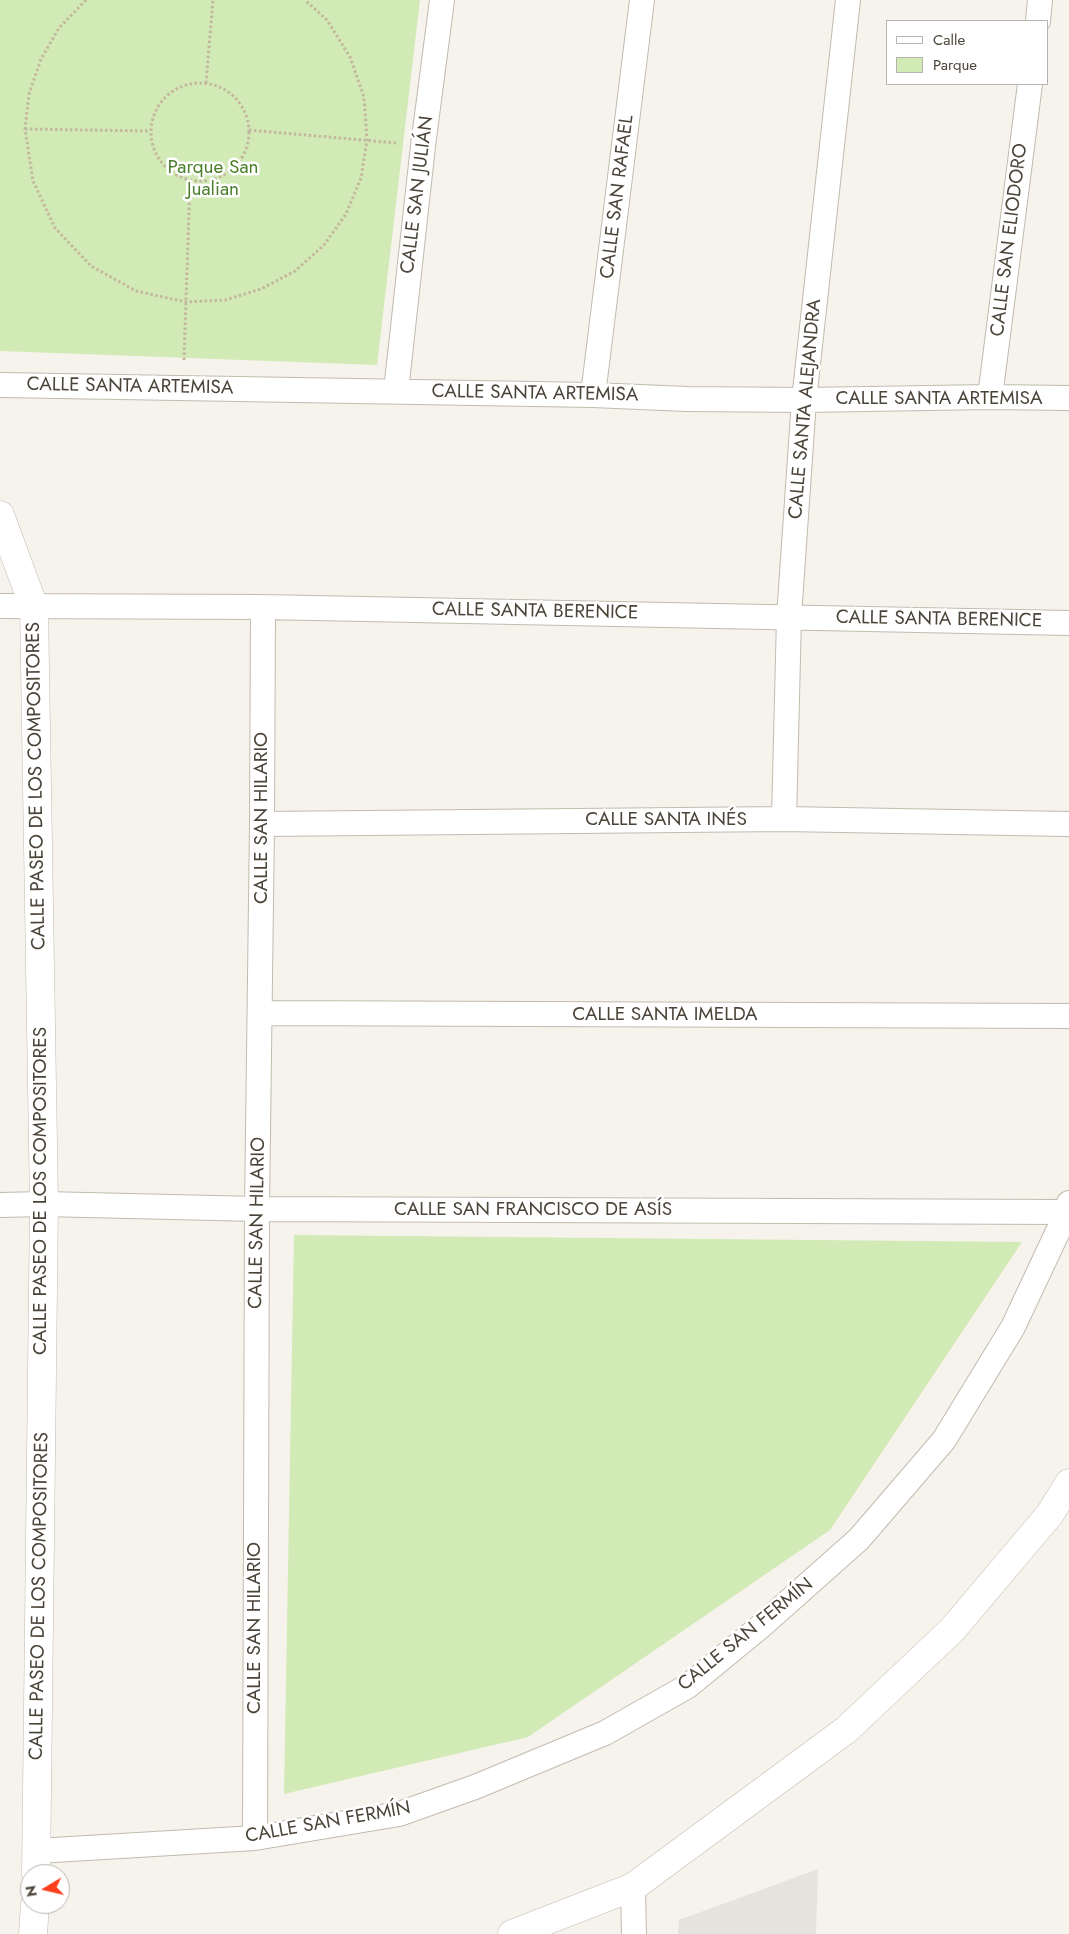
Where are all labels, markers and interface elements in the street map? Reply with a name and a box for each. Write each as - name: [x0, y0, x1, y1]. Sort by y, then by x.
- legend: [886, 20, 1049, 85]
- text: Calle: [933, 29, 965, 51]
- text: Parque: [933, 54, 977, 76]
- street label: CALLE SAN RAFAEL: [597, 114, 639, 280]
- street label: CALLE SAN JULIÁN: [397, 115, 439, 275]
- street label: CALLE SAN ELIODORO: [987, 142, 1033, 338]
- park label: Parque San Jualian: [167, 157, 259, 201]
- street label: CALLE SANTA ALEJANDRA: [785, 298, 827, 520]
- street label: CALLE SANTA ARTEMISA: [26, 374, 234, 400]
- street label: CALLE SANTA ARTEMISA: [431, 381, 639, 407]
- street label: CALLE SANTA ARTEMISA: [836, 388, 1042, 410]
- street label: CALLE SANTA BERENICE: [432, 599, 638, 625]
- street label: CALLE SANTA BERENICE: [836, 607, 1042, 633]
- street label: CALLE PASEO DE LOS COMPOSITORES: [23, 622, 51, 950]
- street label: CALLE SAN HILARIO: [251, 732, 273, 904]
- street label: CALLE SANTA INÉS: [585, 809, 747, 831]
- street label: CALLE SANTA IMELDA: [572, 1004, 758, 1026]
- street label: CALLE PASEO DE LOS COMPOSITORES: [30, 1027, 52, 1355]
- street label: CALLE SAN HILARIO: [245, 1137, 271, 1309]
- street label: CALLE SAN FRANCISCO DE ASÍS: [394, 1199, 672, 1221]
- street label: CALLE PASEO DE LOS COMPOSITORES: [26, 1432, 54, 1760]
- street label: CALLE SAN HILARIO: [244, 1542, 266, 1714]
- street label: CALLE SAN FERMÍN: [674, 1574, 818, 1696]
- street label: CALLE SAN FERMÍN: [244, 1797, 412, 1849]
- north arrow: [20, 1864, 70, 1914]
- text: N: [20, 1884, 42, 1898]

